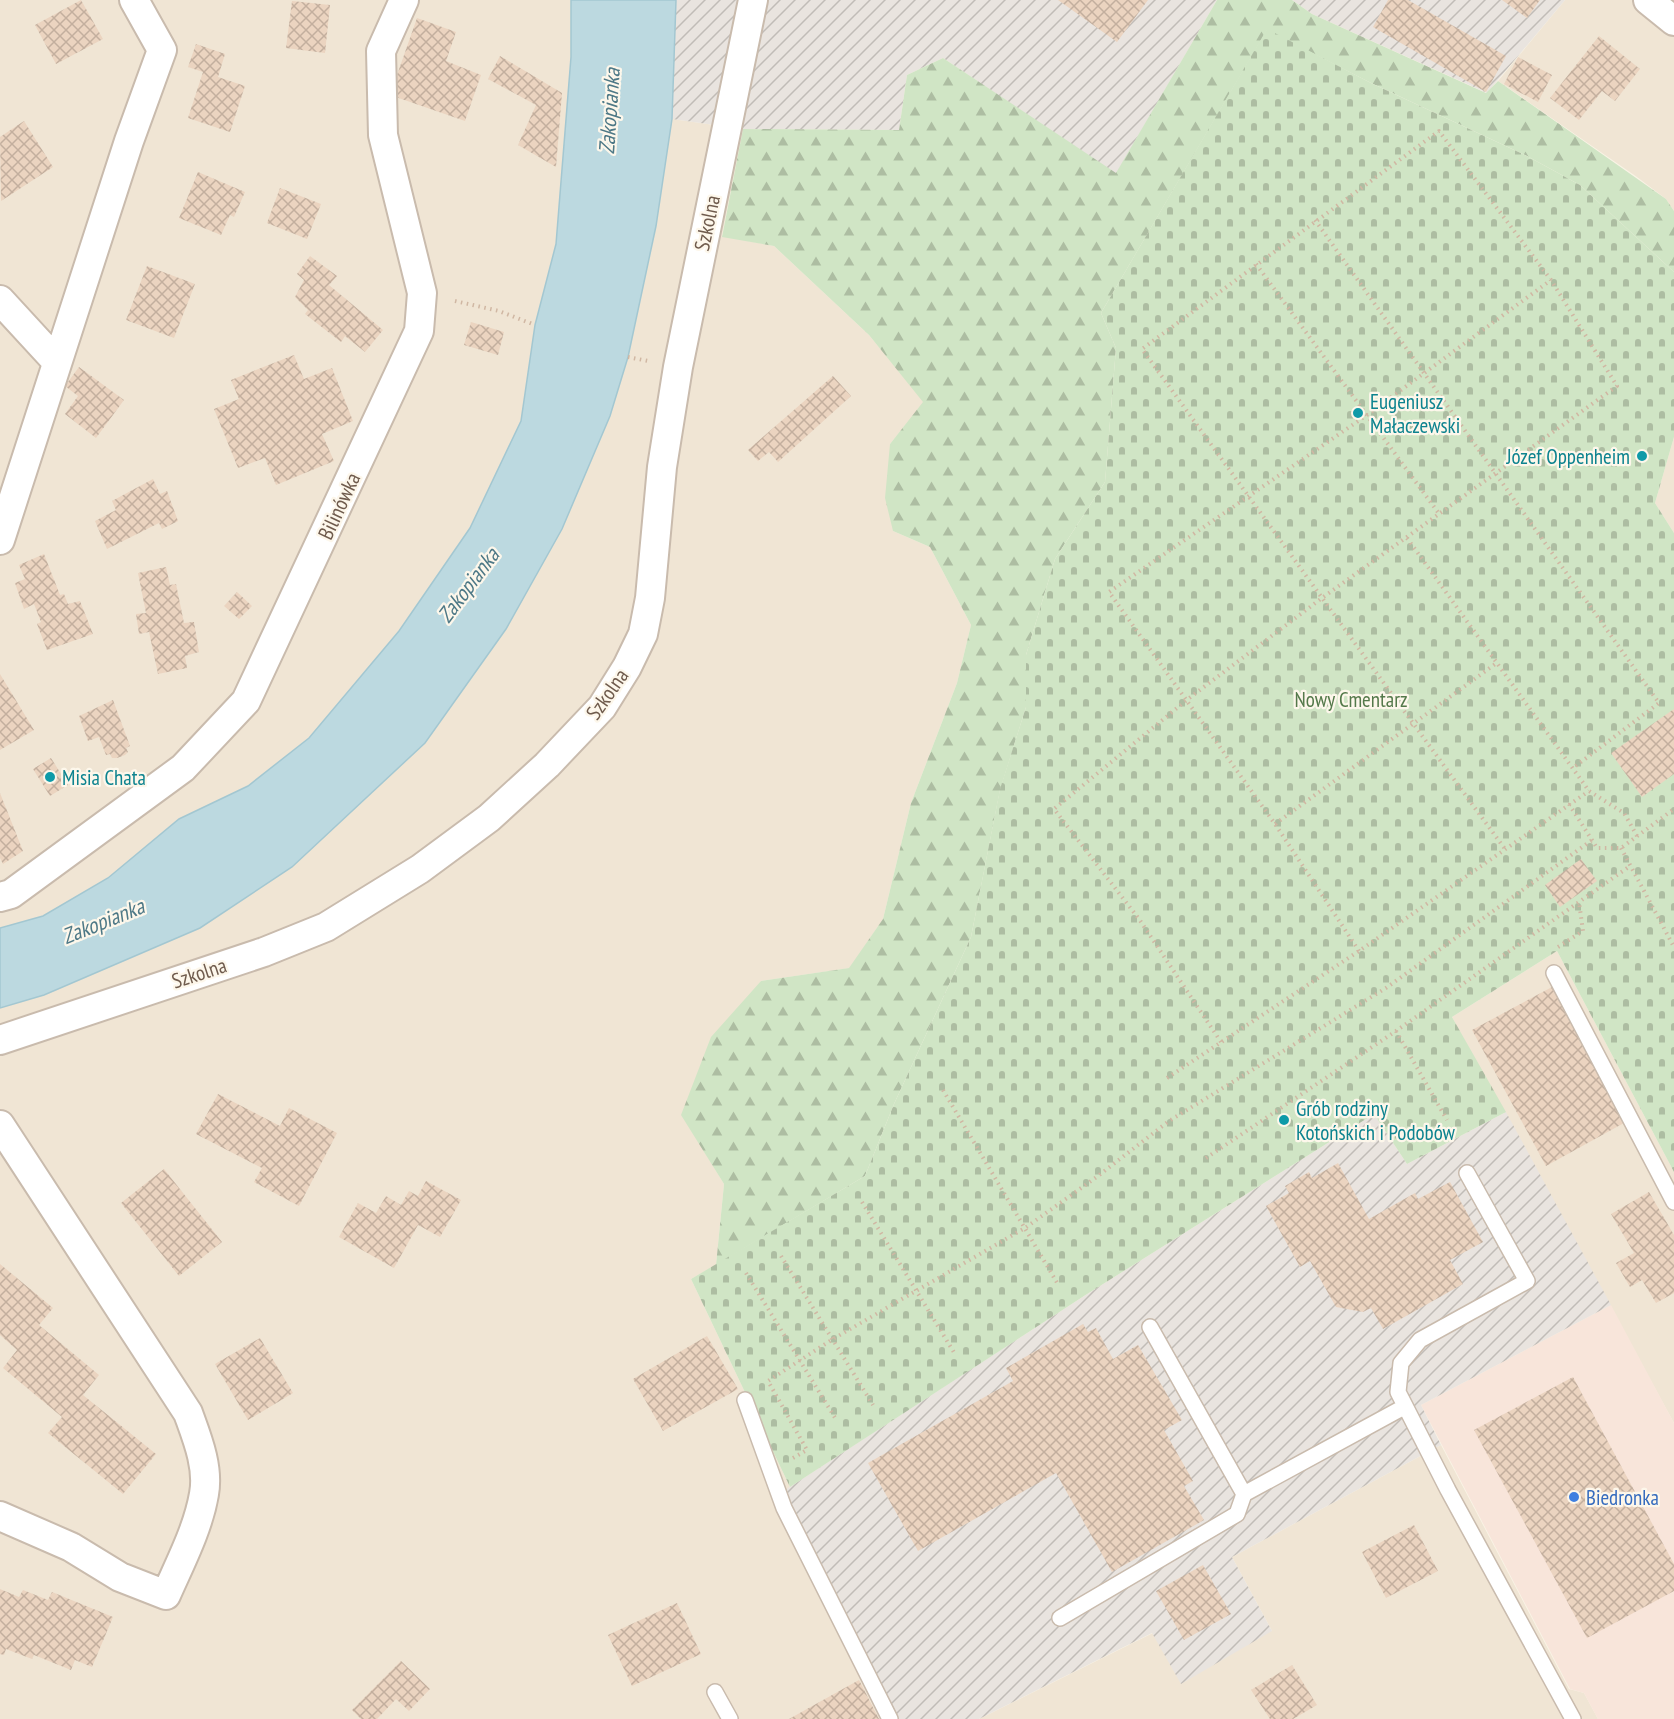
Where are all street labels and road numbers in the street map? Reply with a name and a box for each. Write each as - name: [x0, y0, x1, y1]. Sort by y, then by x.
- street label: Szkolna: [688, 193, 726, 253]
- street label: Bilinówka: [312, 468, 366, 544]
- street label: Szkolna: [580, 663, 634, 725]
- street label: Szkolna: [168, 951, 230, 995]

